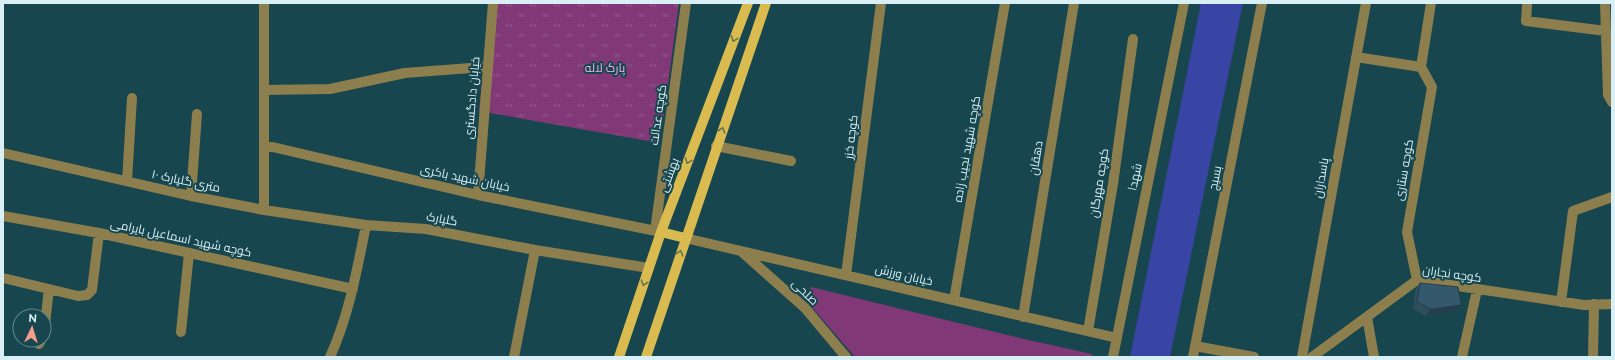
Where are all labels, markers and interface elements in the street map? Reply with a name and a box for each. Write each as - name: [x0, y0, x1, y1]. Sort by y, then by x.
- one-way arrow: [730, 36, 739, 43]
- street label: خیابان دادگستری: [461, 56, 483, 140]
- park label: پارک لاله: [585, 61, 626, 77]
- street label: کوچه عدالت: [647, 84, 671, 146]
- street label: کوچه شهید نجیب زاده: [951, 95, 985, 204]
- street label: کوچه خزر: [841, 114, 863, 161]
- one-way arrow: [717, 127, 725, 134]
- street label: کوچه ستاری: [1392, 138, 1418, 202]
- street label: دهقان: [1026, 140, 1046, 176]
- street label: کوچه مهرگان: [1087, 147, 1113, 219]
- street label: بهشتی: [656, 156, 682, 194]
- street label: پاسداران: [1311, 156, 1334, 200]
- one-way arrow: [685, 158, 693, 165]
- street label: خیابان شهید باکری: [419, 162, 511, 194]
- street label: شهدا: [1125, 162, 1145, 192]
- street label: بسیج: [1206, 165, 1225, 192]
- street label: ۱۰ متری گلپارک: [150, 167, 222, 196]
- street label: گلپارک: [425, 209, 459, 230]
- street label: کوچه شهید اسماعیل بایرامی: [109, 216, 253, 262]
- one-way arrow: [675, 250, 684, 257]
- street label: خیابان ورزش: [874, 262, 934, 288]
- street label: کوچه نجاران: [1421, 263, 1482, 287]
- street label: صلحی: [789, 276, 821, 308]
- one-way arrow: [640, 280, 649, 287]
- north arrow: [12, 308, 52, 348]
- text: N: [28, 312, 37, 325]

